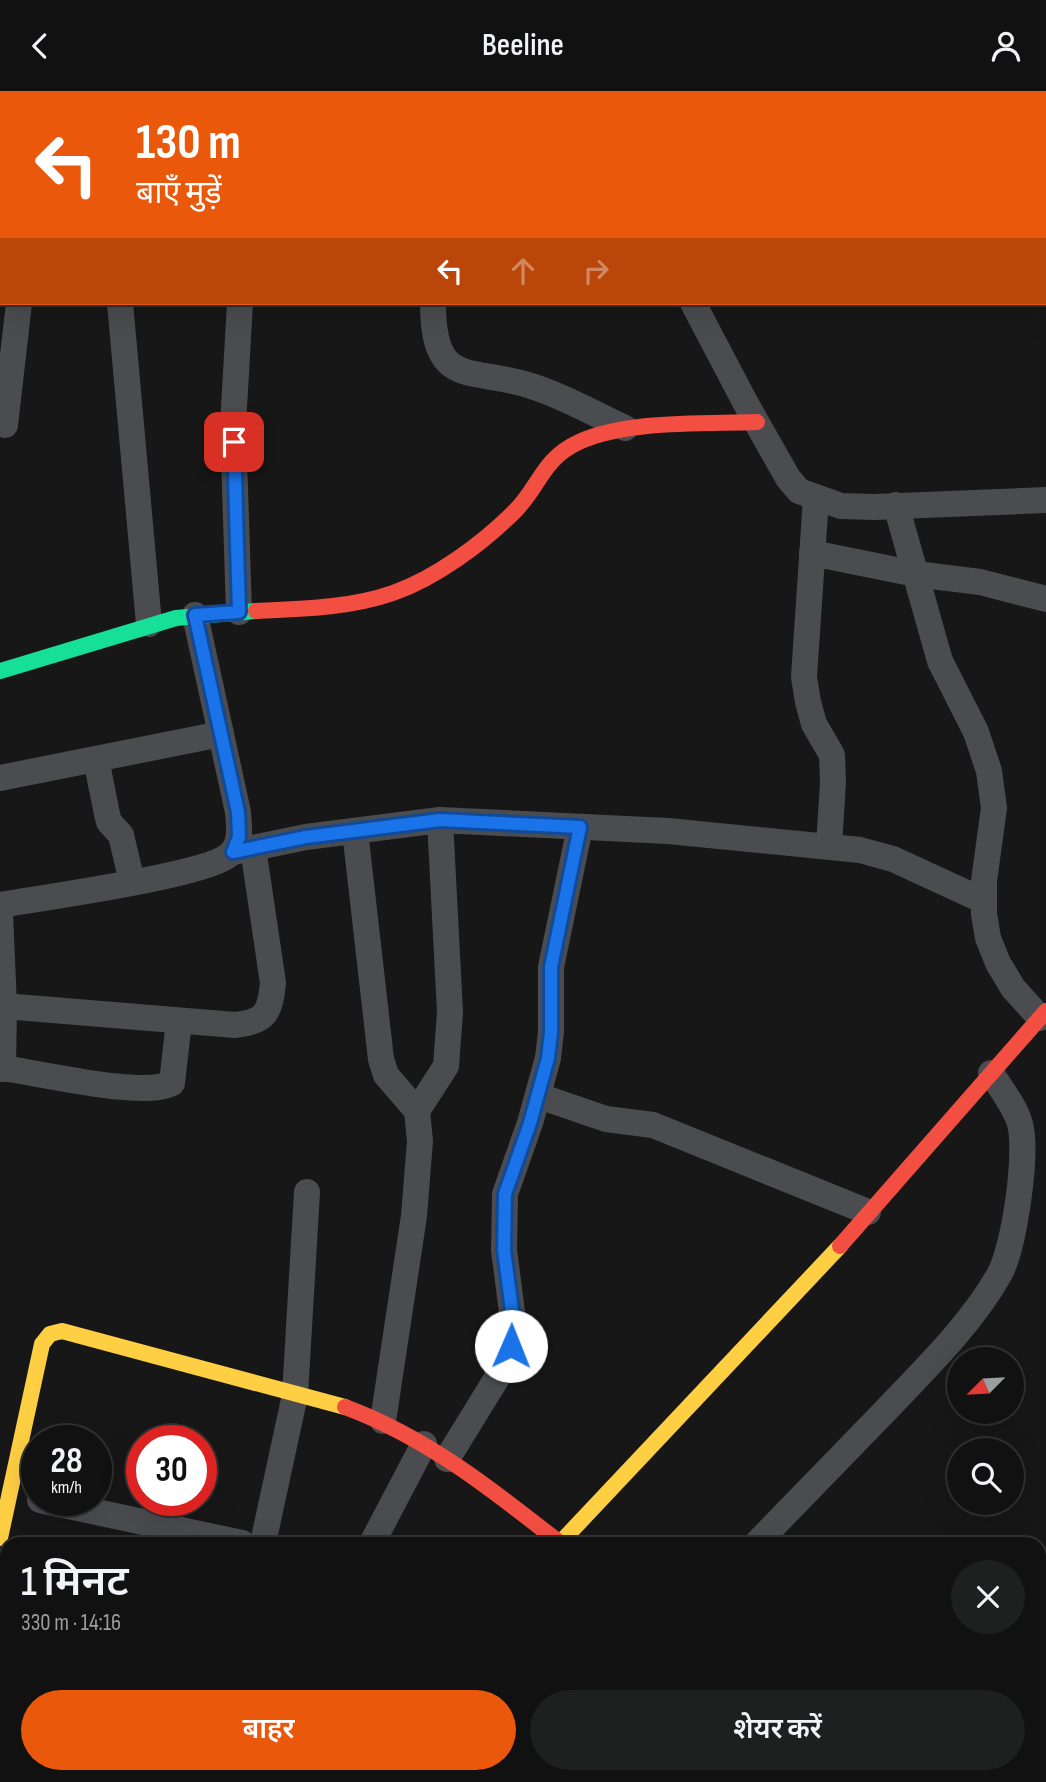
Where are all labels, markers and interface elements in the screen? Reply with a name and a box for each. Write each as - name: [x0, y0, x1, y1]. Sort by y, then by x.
- text: Beeline: [482, 26, 564, 65]
- icon: back: [21, 27, 59, 65]
- icon: person: [987, 27, 1025, 65]
- text: 130 m: [136, 114, 241, 173]
- icon: left: [21, 119, 112, 210]
- text: बाएँ मुड़ें: [136, 174, 222, 213]
- icon: left: [431, 252, 469, 290]
- icon: ahead: [504, 252, 542, 290]
- icon: right: [577, 252, 615, 290]
- pin: [204, 412, 264, 472]
- icon: arrive: [215, 423, 253, 461]
- position arrow: [474, 1309, 548, 1383]
- north arrow: [947, 1347, 1024, 1425]
- map controls: [947, 1347, 1024, 1515]
- speed limit sign: 30: [126, 1425, 217, 1516]
- button: search: [947, 1438, 1024, 1515]
- text: 28: [51, 1440, 82, 1483]
- text: km/h: [51, 1477, 82, 1498]
- text: 1 मिनट: [21, 1557, 129, 1608]
- button: close: [951, 1560, 1025, 1634]
- text: 330 m · 14:16: [21, 1609, 121, 1637]
- button: बाहर: [21, 1690, 516, 1770]
- button: शेयर करें: [530, 1690, 1025, 1770]

